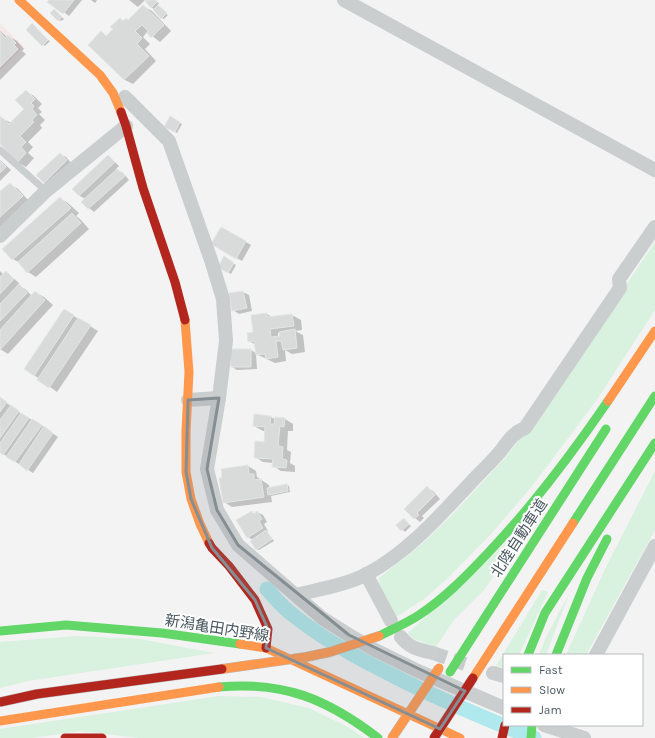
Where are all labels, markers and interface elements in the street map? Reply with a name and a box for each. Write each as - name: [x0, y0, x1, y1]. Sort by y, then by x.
- street label: 北陸自動車道: [487, 495, 551, 581]
- street label: 新潟亀田内野線: [164, 611, 270, 645]
- legend: [503, 654, 643, 726]
- text: Fast: [539, 663, 563, 677]
- text: Slow: [539, 683, 565, 697]
- text: Jam: [539, 703, 562, 717]

